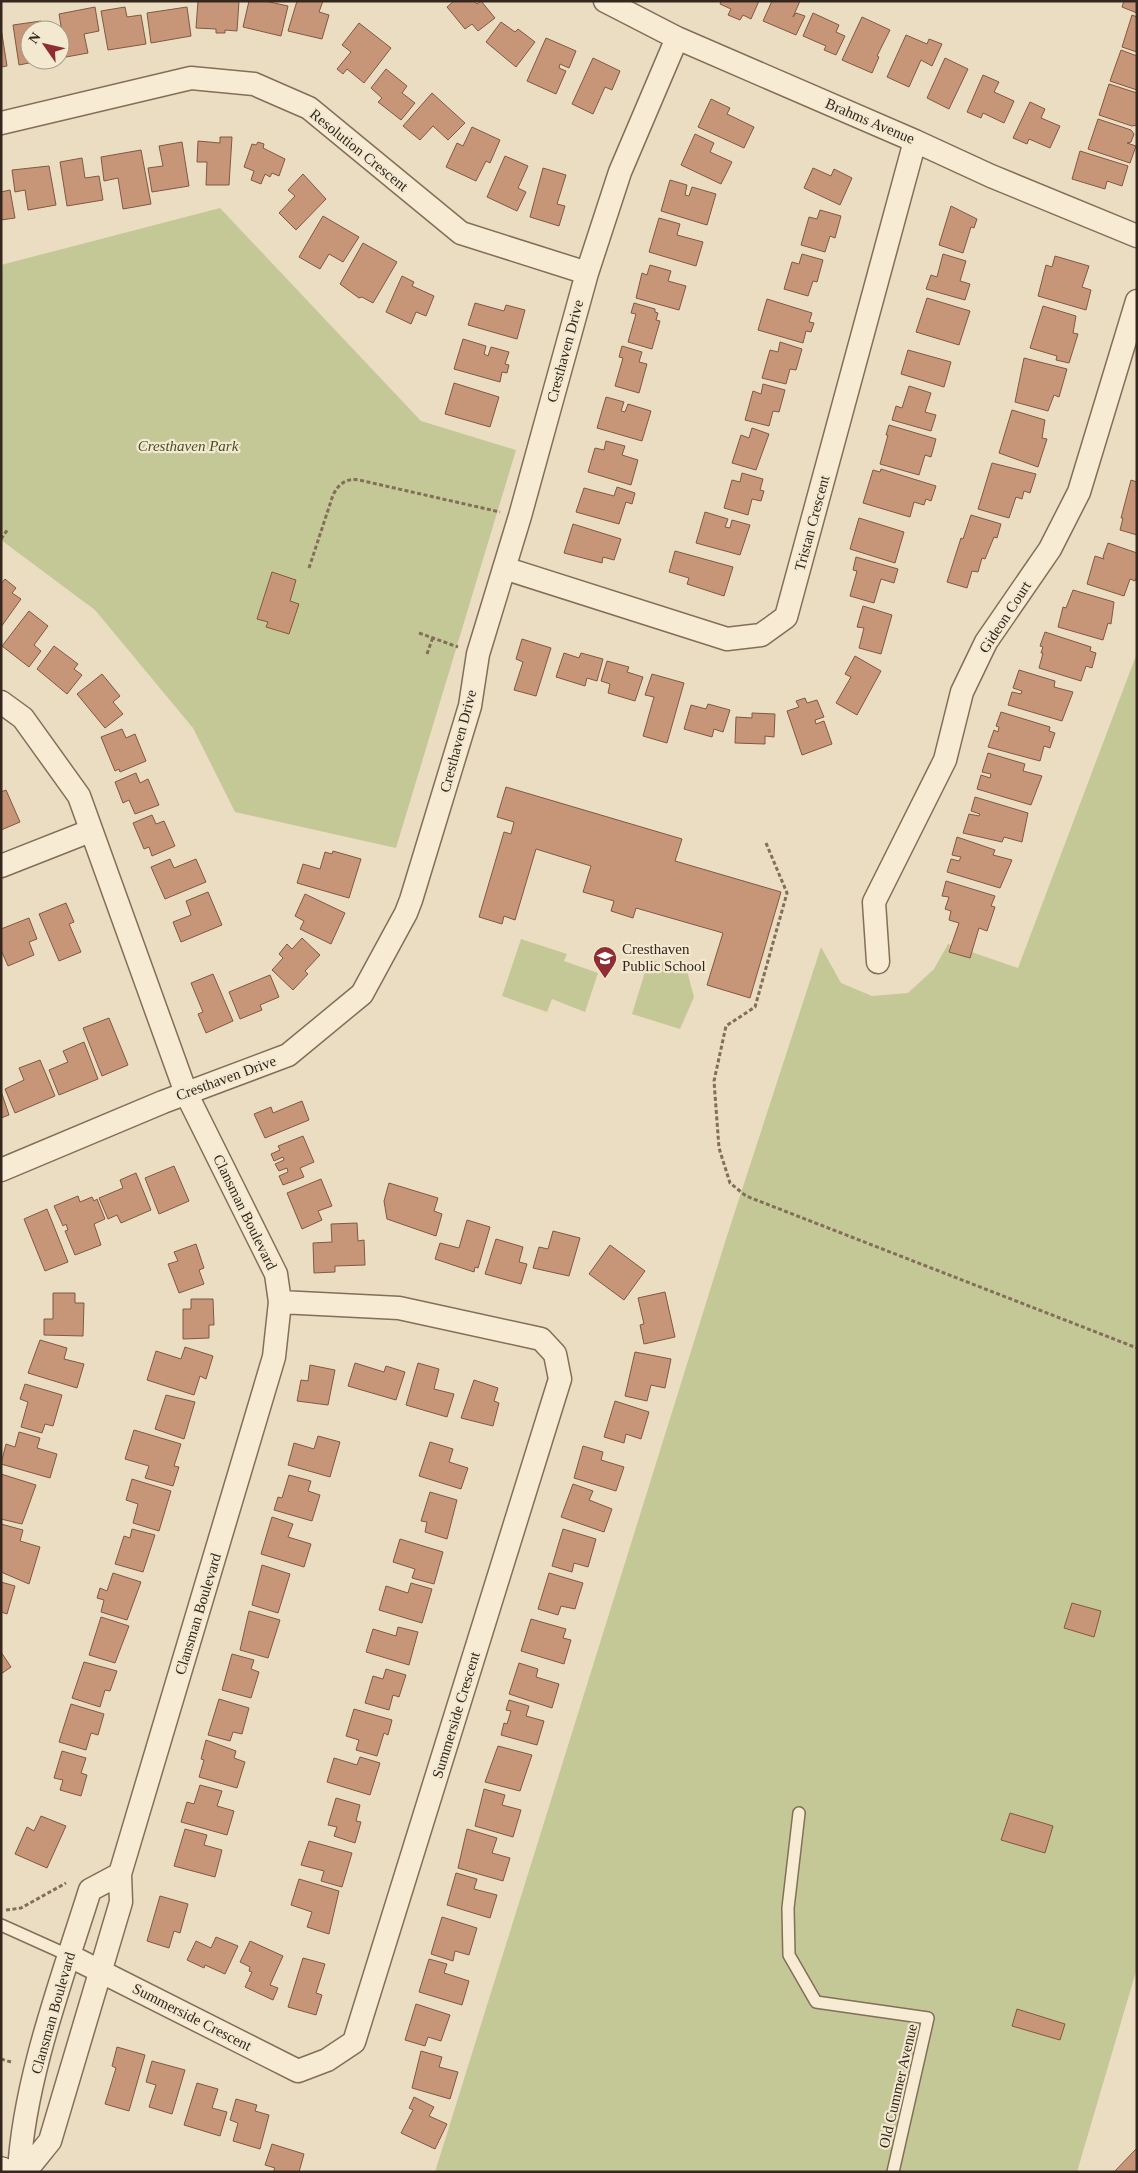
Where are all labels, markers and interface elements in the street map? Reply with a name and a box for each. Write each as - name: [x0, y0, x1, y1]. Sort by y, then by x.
- north arrow: [20, 20, 70, 70]
- text: N: [26, 30, 44, 46]
- street label: Brahms Avenue: [823, 95, 917, 147]
- street label: Resolution Crescent: [307, 106, 412, 195]
- street label: Cresthaven Drive: [544, 298, 586, 404]
- park label: Cresthaven Park: [138, 438, 239, 454]
- street label: Tristan Crescent: [792, 473, 833, 572]
- street label: Gideon Court: [976, 578, 1035, 656]
- street label: Cresthaven Drive: [437, 688, 479, 794]
- place label: Cresthaven Public School: [622, 941, 706, 974]
- school or university icon: Cresthaven Public School: [592, 945, 618, 979]
- street label: Cresthaven Drive: [174, 1052, 279, 1104]
- street label: Clansman Boulevard: [210, 1152, 280, 1273]
- street label: Clansman Boulevard: [172, 1551, 224, 1677]
- street label: Summerside Crescent: [429, 1649, 483, 1780]
- street label: Clansman Boulevard: [28, 1950, 78, 2076]
- street label: Summerside Crescent: [130, 1980, 255, 2054]
- street label: Old Cummer Avenue: [876, 2022, 920, 2150]

